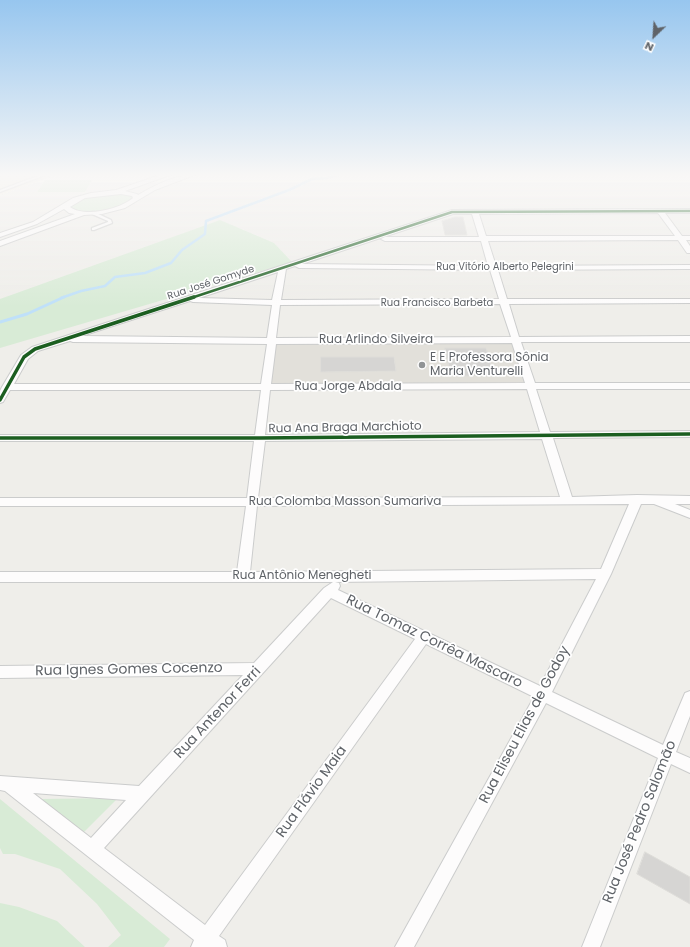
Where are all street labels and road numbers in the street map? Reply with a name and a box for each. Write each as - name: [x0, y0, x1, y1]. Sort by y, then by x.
- street label: Rua Vitório Alberto Pelegrini: [436, 261, 574, 273]
- street label: Rua José Gomyde: [166, 263, 256, 303]
- street label: Rua Francisco Barbeta: [381, 297, 493, 309]
- street label: Rua Arlindo Silveira: [319, 333, 433, 347]
- street label: Rua Jorge Abdala: [294, 380, 402, 394]
- street label: Rua Ana Braga Marchioto: [268, 419, 422, 437]
- street label: Rua Colomba Masson Sumariva: [249, 495, 441, 509]
- street label: Rua Antônio Menegheti: [232, 569, 372, 583]
- street label: Rua Tomaz Corrêa Mascaro: [343, 592, 525, 692]
- street label: Rua Eliseu Elias de Godoy: [476, 643, 574, 807]
- street label: Rua Ignes Gomes Cocenzo: [35, 660, 223, 680]
- street label: Rua Antenor Ferri: [171, 664, 265, 762]
- street label: Rua José Pedro Salomão: [600, 738, 680, 906]
- street label: Rua Flávio Maia: [273, 743, 351, 841]

